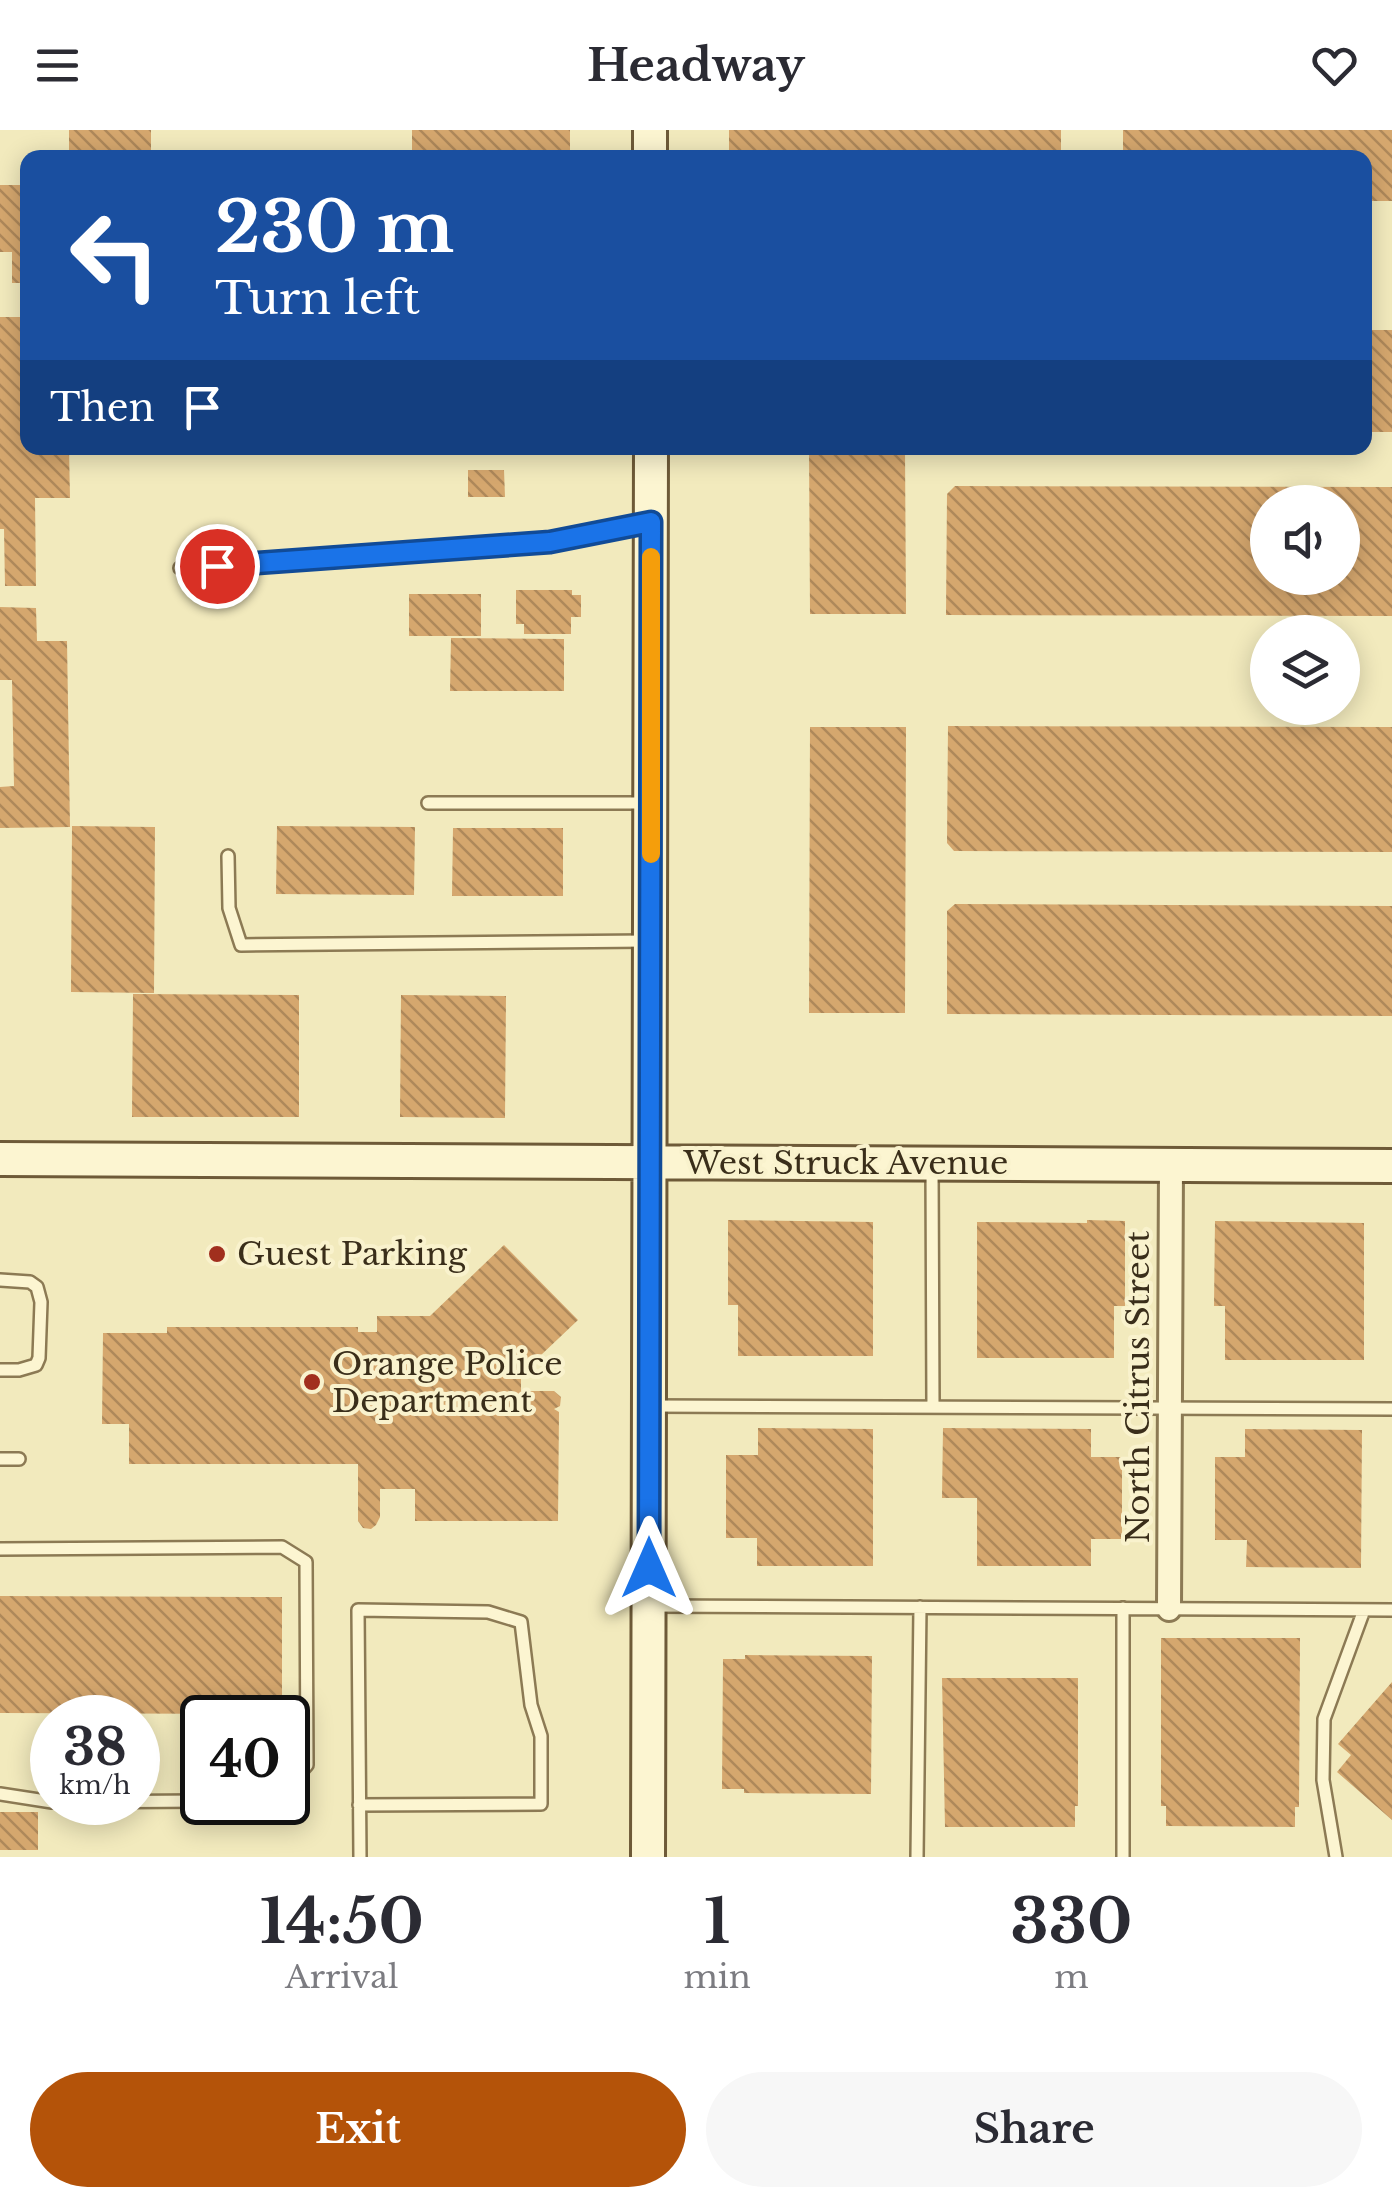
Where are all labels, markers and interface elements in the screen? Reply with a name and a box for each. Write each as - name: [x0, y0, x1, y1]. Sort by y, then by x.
- text: Headway: [587, 37, 805, 93]
- icon: menu: [30, 38, 85, 93]
- icon: heart: [1307, 38, 1362, 93]
- text: 230 m: [215, 184, 454, 271]
- icon: left: [50, 190, 180, 320]
- text: Turn left: [215, 270, 420, 326]
- icon: arrive: [175, 380, 230, 435]
- text: Then: [50, 384, 155, 431]
- map controls: [1250, 485, 1360, 725]
- button: sound: [1250, 485, 1360, 595]
- pin: [175, 524, 260, 609]
- icon: arrive: [190, 539, 245, 594]
- button: layers: [1250, 615, 1360, 725]
- street label: West Struck Avenue: [683, 1143, 1008, 1183]
- street label: North Citrus Street: [1118, 1231, 1158, 1543]
- place label: Guest Parking: [237, 1234, 468, 1274]
- marker: Guest Parking: [206, 1243, 228, 1265]
- place label: Orange Police Department: [332, 1344, 563, 1421]
- marker: Orange Police Department: [301, 1371, 323, 1393]
- position arrow: [597, 1516, 701, 1620]
- speed limit sign: 40: [180, 1695, 310, 1825]
- text: 38: [63, 1716, 127, 1779]
- text: km/h: [60, 1770, 130, 1801]
- text: 14:50: [260, 1885, 424, 1959]
- text: 1: [704, 1885, 730, 1959]
- text: 330: [1011, 1885, 1132, 1959]
- text: Arrival: [285, 1957, 398, 1997]
- text: min: [683, 1957, 751, 1997]
- text: m: [1054, 1957, 1089, 1997]
- button: Exit: [30, 2072, 686, 2187]
- button: Share: [706, 2072, 1362, 2187]

